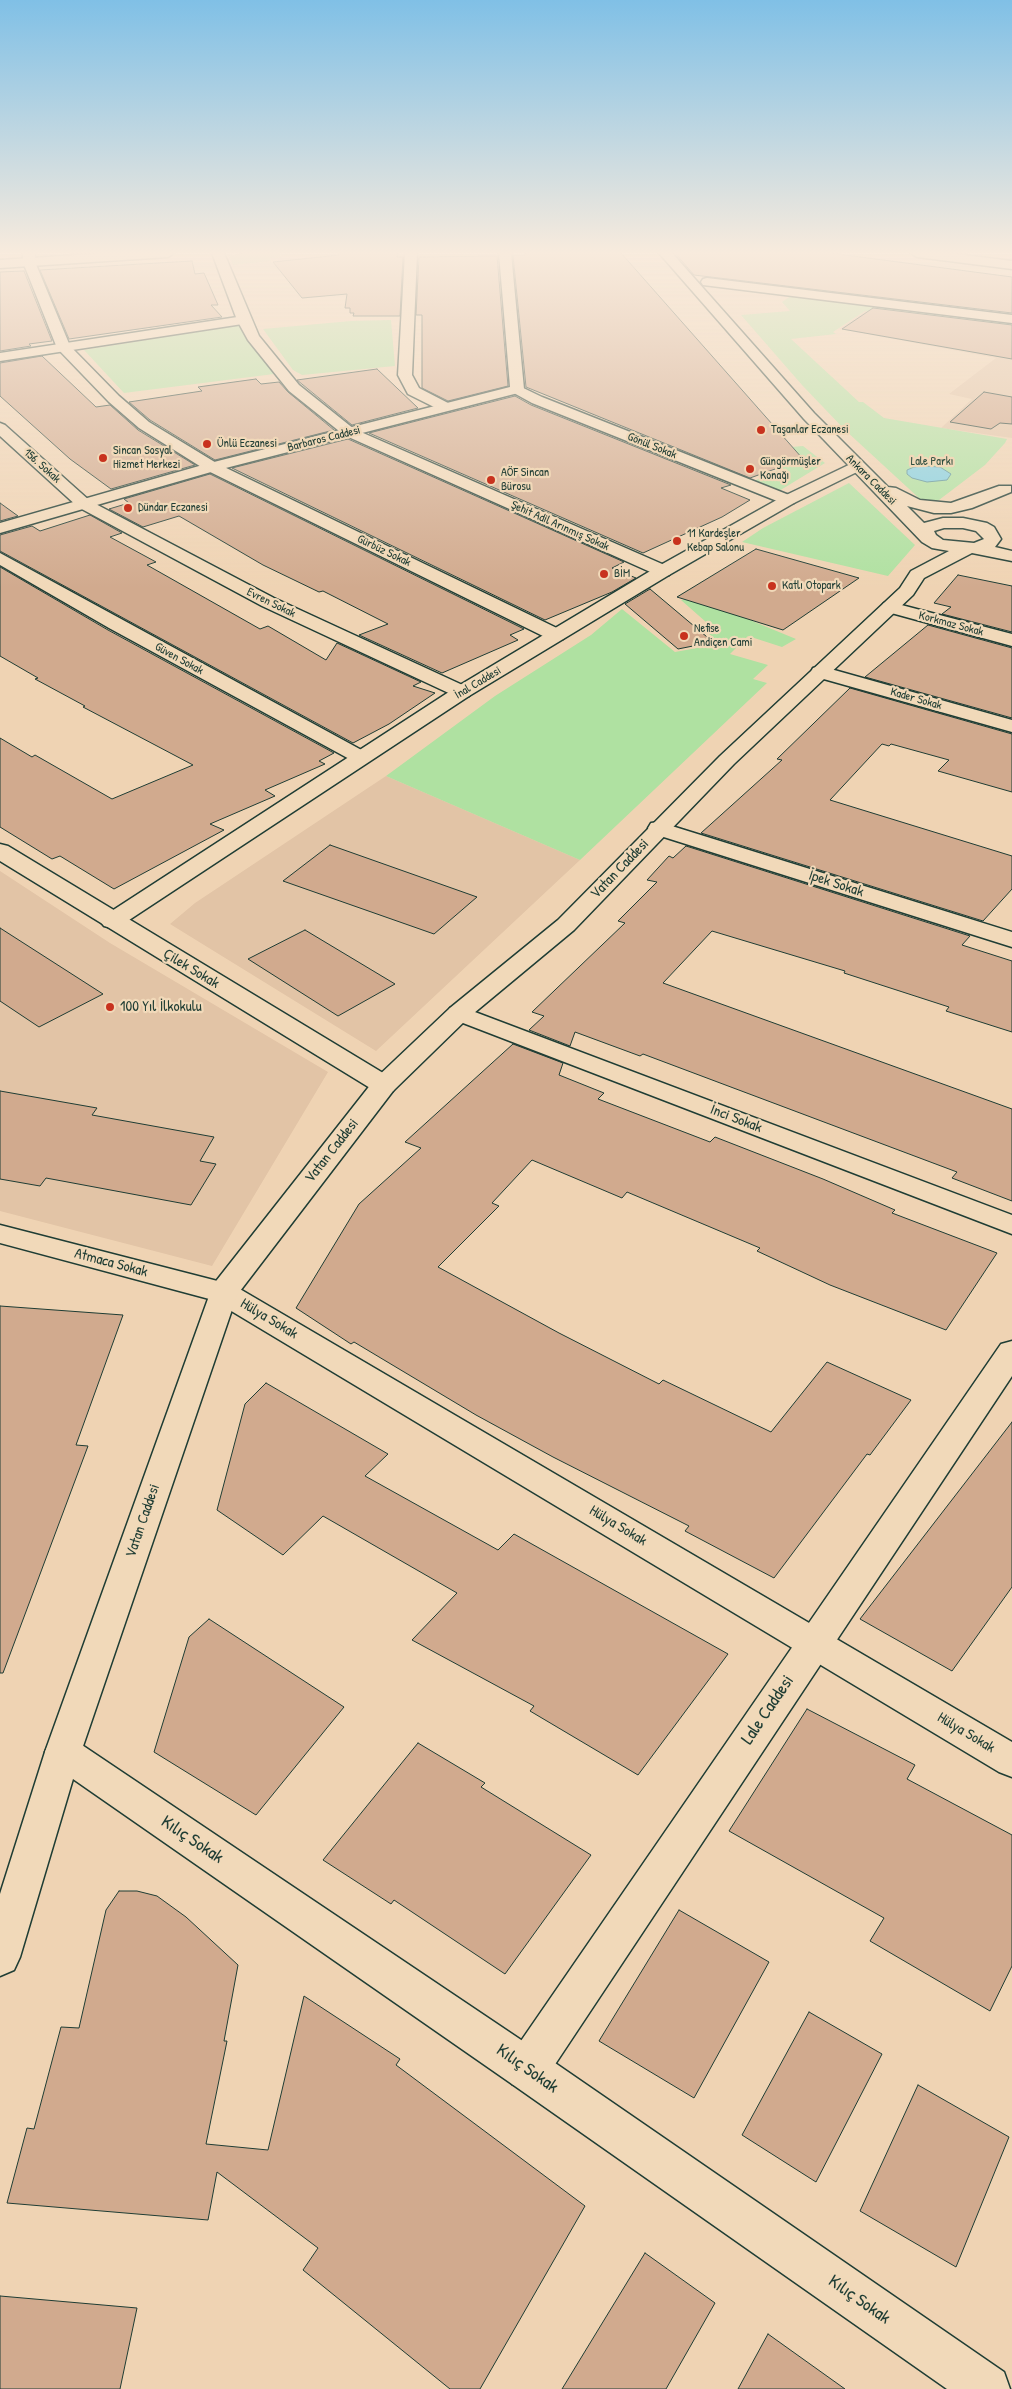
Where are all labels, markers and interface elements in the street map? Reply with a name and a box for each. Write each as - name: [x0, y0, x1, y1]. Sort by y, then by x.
- street label: Barbaros Caddesi: [286, 423, 362, 455]
- place label: Taşanlar Eczanesi: [771, 423, 849, 437]
- marker: Taşanlar Eczanesi: [755, 424, 767, 436]
- street label: Gönül Sokak: [625, 430, 679, 462]
- place label: Ünlü Eczanesi: [217, 437, 277, 451]
- marker: Ünlü Eczanesi: [201, 438, 213, 450]
- place label: Sincan Sosyal Hizmet Merkezi: [113, 444, 180, 472]
- street label: 156. Sokak: [21, 446, 63, 486]
- marker: Sincan Sosyal Hizmet Merkezi: [97, 452, 109, 464]
- street label: Ankara Caddesi: [843, 452, 899, 508]
- place label: Güngörmüşler Konağı: [760, 455, 821, 483]
- park label: Lale Parkı: [911, 455, 953, 469]
- marker: Güngörmüşler Konağı: [744, 463, 756, 475]
- place label: AÖF Sincan Bürosu: [501, 466, 549, 494]
- marker: AÖF Sincan Bürosu: [485, 474, 497, 486]
- street label: Şehit Adil Arınmış Sokak: [509, 498, 611, 554]
- place label: Dündar Eczanesi: [138, 501, 208, 515]
- marker: Dündar Eczanesi: [122, 502, 134, 514]
- place label: 11 Kardeşler Kebap Salonu: [687, 527, 744, 555]
- street label: Gürbüz Sokak: [355, 532, 413, 570]
- marker: 11 Kardeşler Kebap Salonu: [671, 535, 683, 547]
- place label: BİM: [614, 567, 630, 581]
- marker: BİM: [598, 568, 610, 580]
- place label: Katlı Otopark: [782, 579, 841, 593]
- marker: Katlı Otopark: [766, 580, 778, 592]
- street label: Evren Sokak: [244, 585, 298, 621]
- street label: Korkmaz Sokak: [917, 608, 985, 640]
- place label: Nefise Andiçen Cami: [694, 622, 752, 650]
- marker: Nefise Andiçen Cami: [678, 630, 690, 642]
- street label: Güven Sokak: [152, 640, 206, 678]
- street label: İnal Caddesi: [452, 664, 504, 702]
- street label: Kader Sokak: [889, 685, 943, 713]
- street label: Vatan Caddesi: [587, 835, 653, 903]
- street label: İpek Sokak: [806, 867, 866, 901]
- street label: Çilek Sokak: [160, 945, 222, 993]
- place label: 100 Yıl İlkokulu: [120, 998, 202, 1016]
- marker: 100 Yıl İlkokulu: [104, 1001, 116, 1013]
- street label: İnci Sokak: [707, 1101, 765, 1137]
- street label: Vatan Caddesi: [301, 1115, 363, 1187]
- street label: Atmaca Sokak: [72, 1245, 150, 1281]
- street label: Hülya Sokak: [237, 1295, 301, 1343]
- street label: Vatan Caddesi: [122, 1482, 164, 1560]
- street label: Hülya Sokak: [586, 1502, 650, 1550]
- street label: Lale Caddesi: [737, 1671, 799, 1749]
- street label: Hülya Sokak: [934, 1709, 998, 1757]
- street label: Kılıç Sokak: [157, 1811, 227, 1869]
- street label: Kılıç Sokak: [492, 2040, 562, 2098]
- street label: Kılıç Sokak: [824, 2271, 894, 2329]

